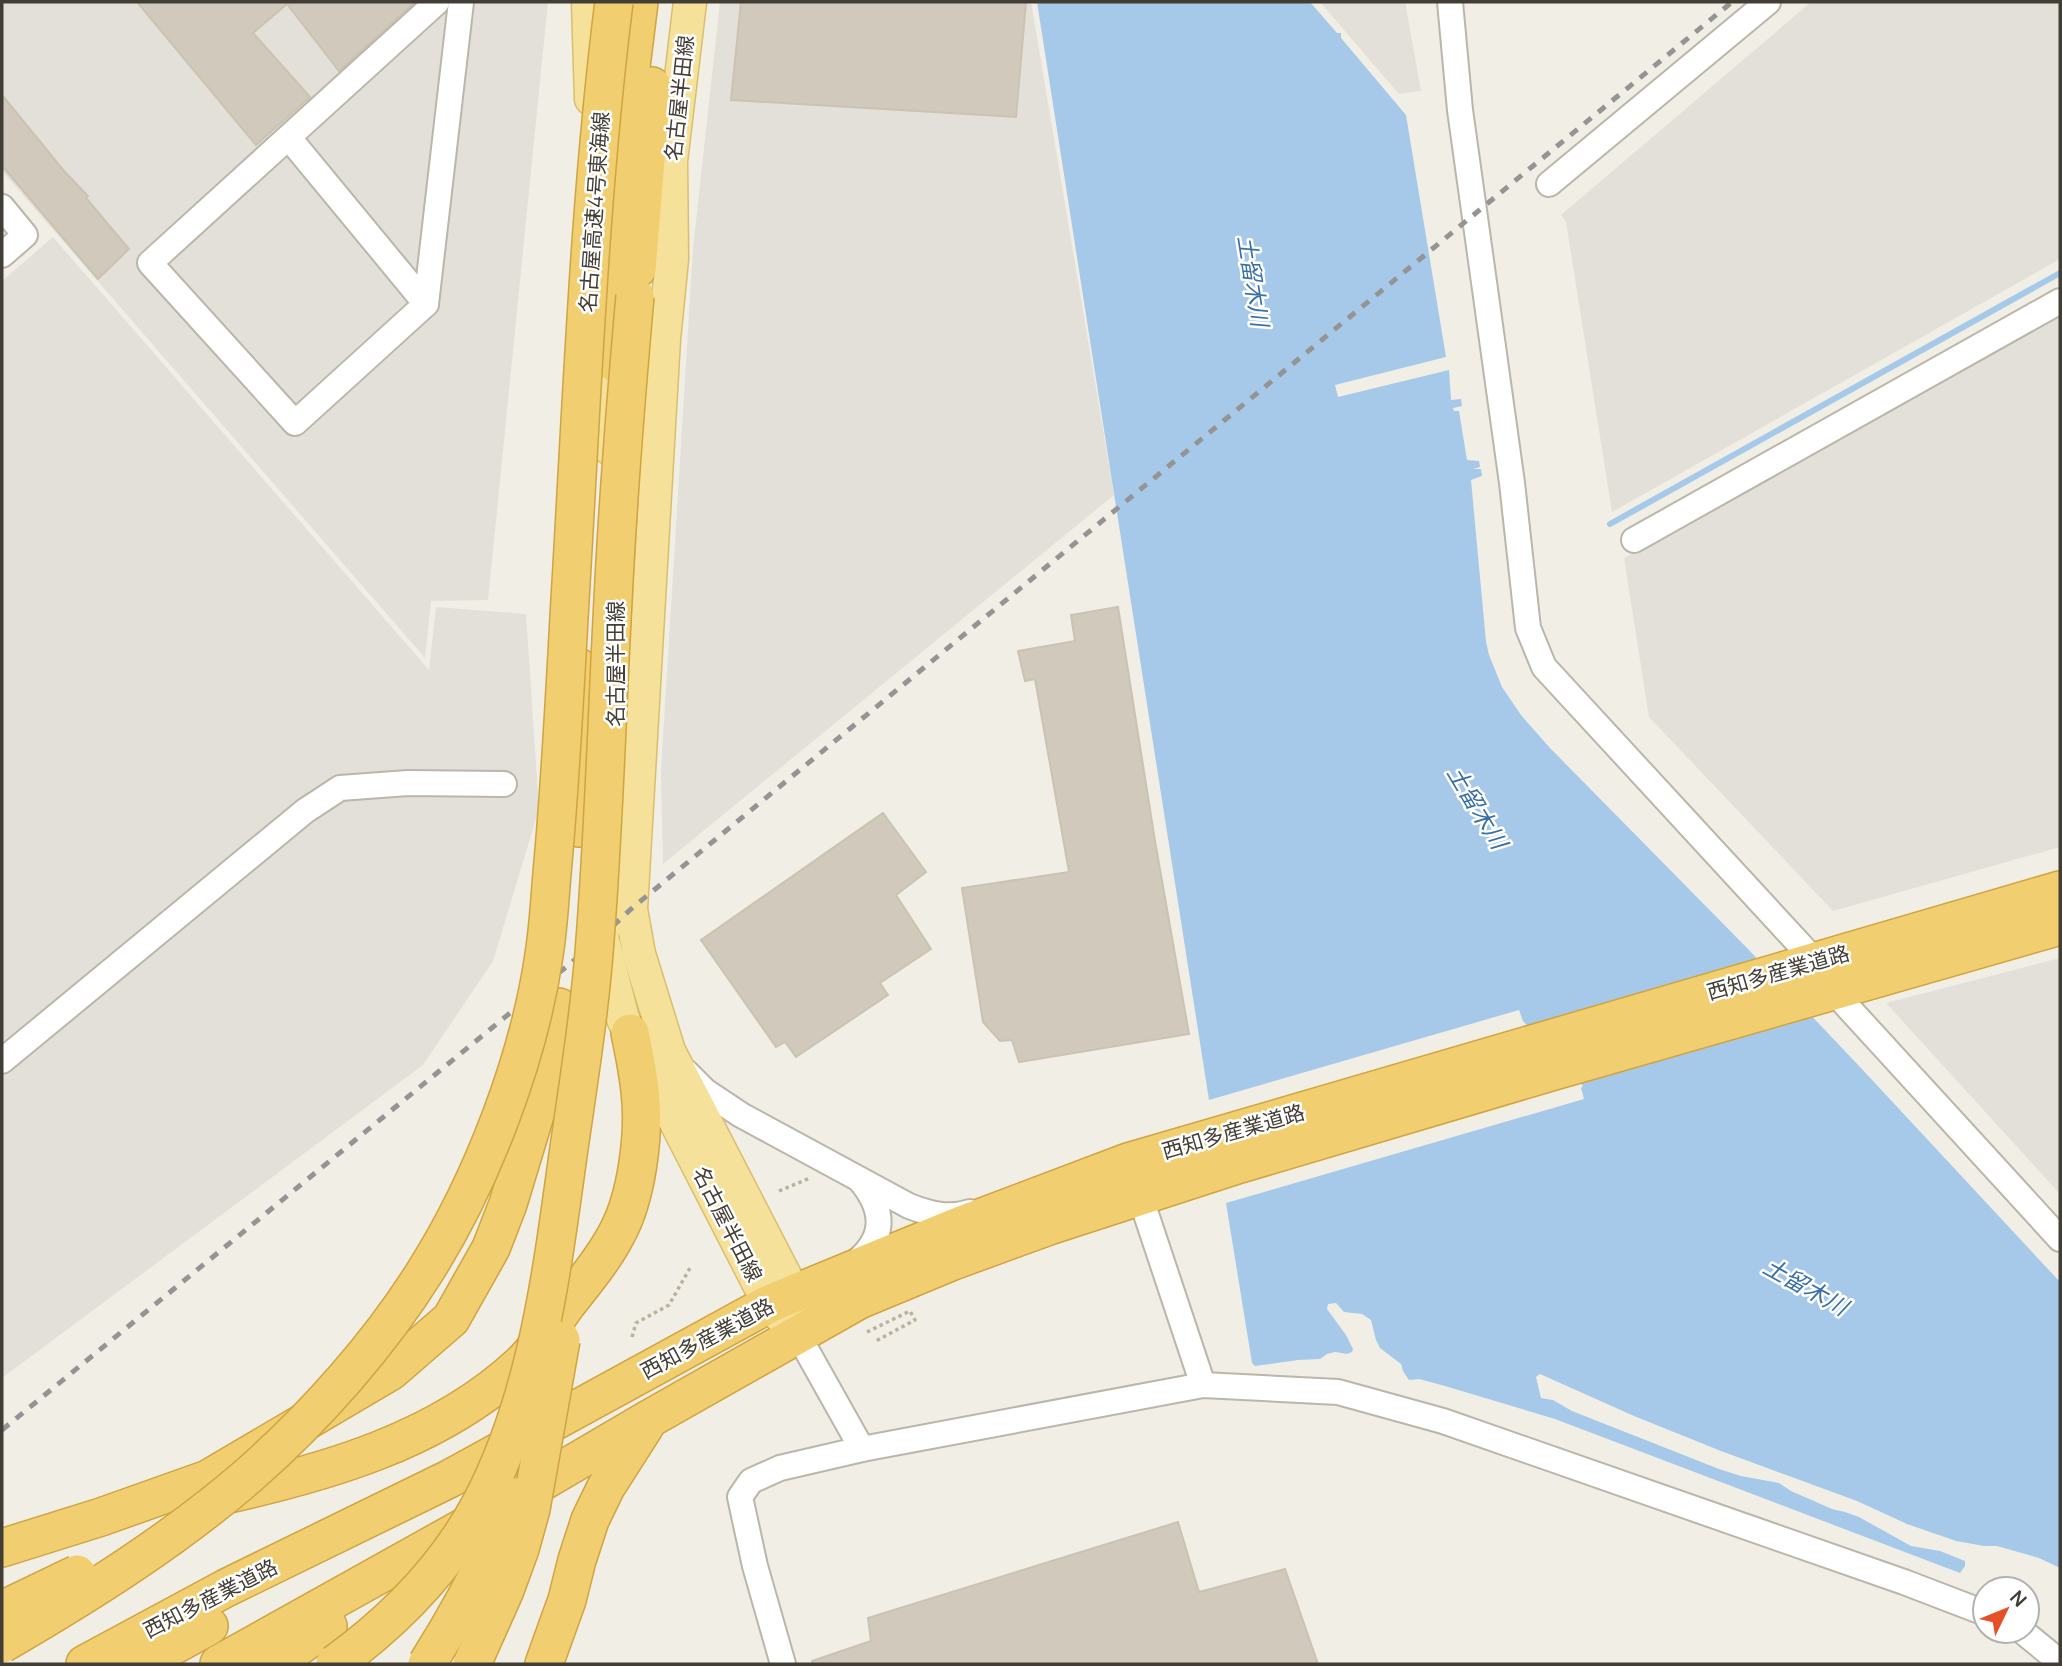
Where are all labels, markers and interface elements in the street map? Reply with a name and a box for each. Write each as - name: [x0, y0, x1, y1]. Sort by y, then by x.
- street label: 名古屋半田線: [658, 34, 700, 162]
- street label: 名古屋高速4号東海線: [573, 111, 615, 313]
- water label: 土留木川: [1231, 233, 1277, 332]
- street label: 名古屋半田線: [601, 601, 629, 727]
- water label: 土留木川: [1441, 759, 1517, 857]
- street label: 西知多産業道路: [1703, 938, 1853, 1006]
- street label: 西知多産業道路: [1158, 1097, 1308, 1165]
- street label: 名古屋半田線: [687, 1162, 769, 1286]
- water label: 土留木川: [1758, 1250, 1857, 1324]
- street label: 西知多産業道路: [636, 1291, 778, 1385]
- street label: 西知多産業道路: [138, 1552, 282, 1644]
- north arrow: [1971, 1575, 2041, 1645]
- text: N: [2004, 1585, 2033, 1612]

